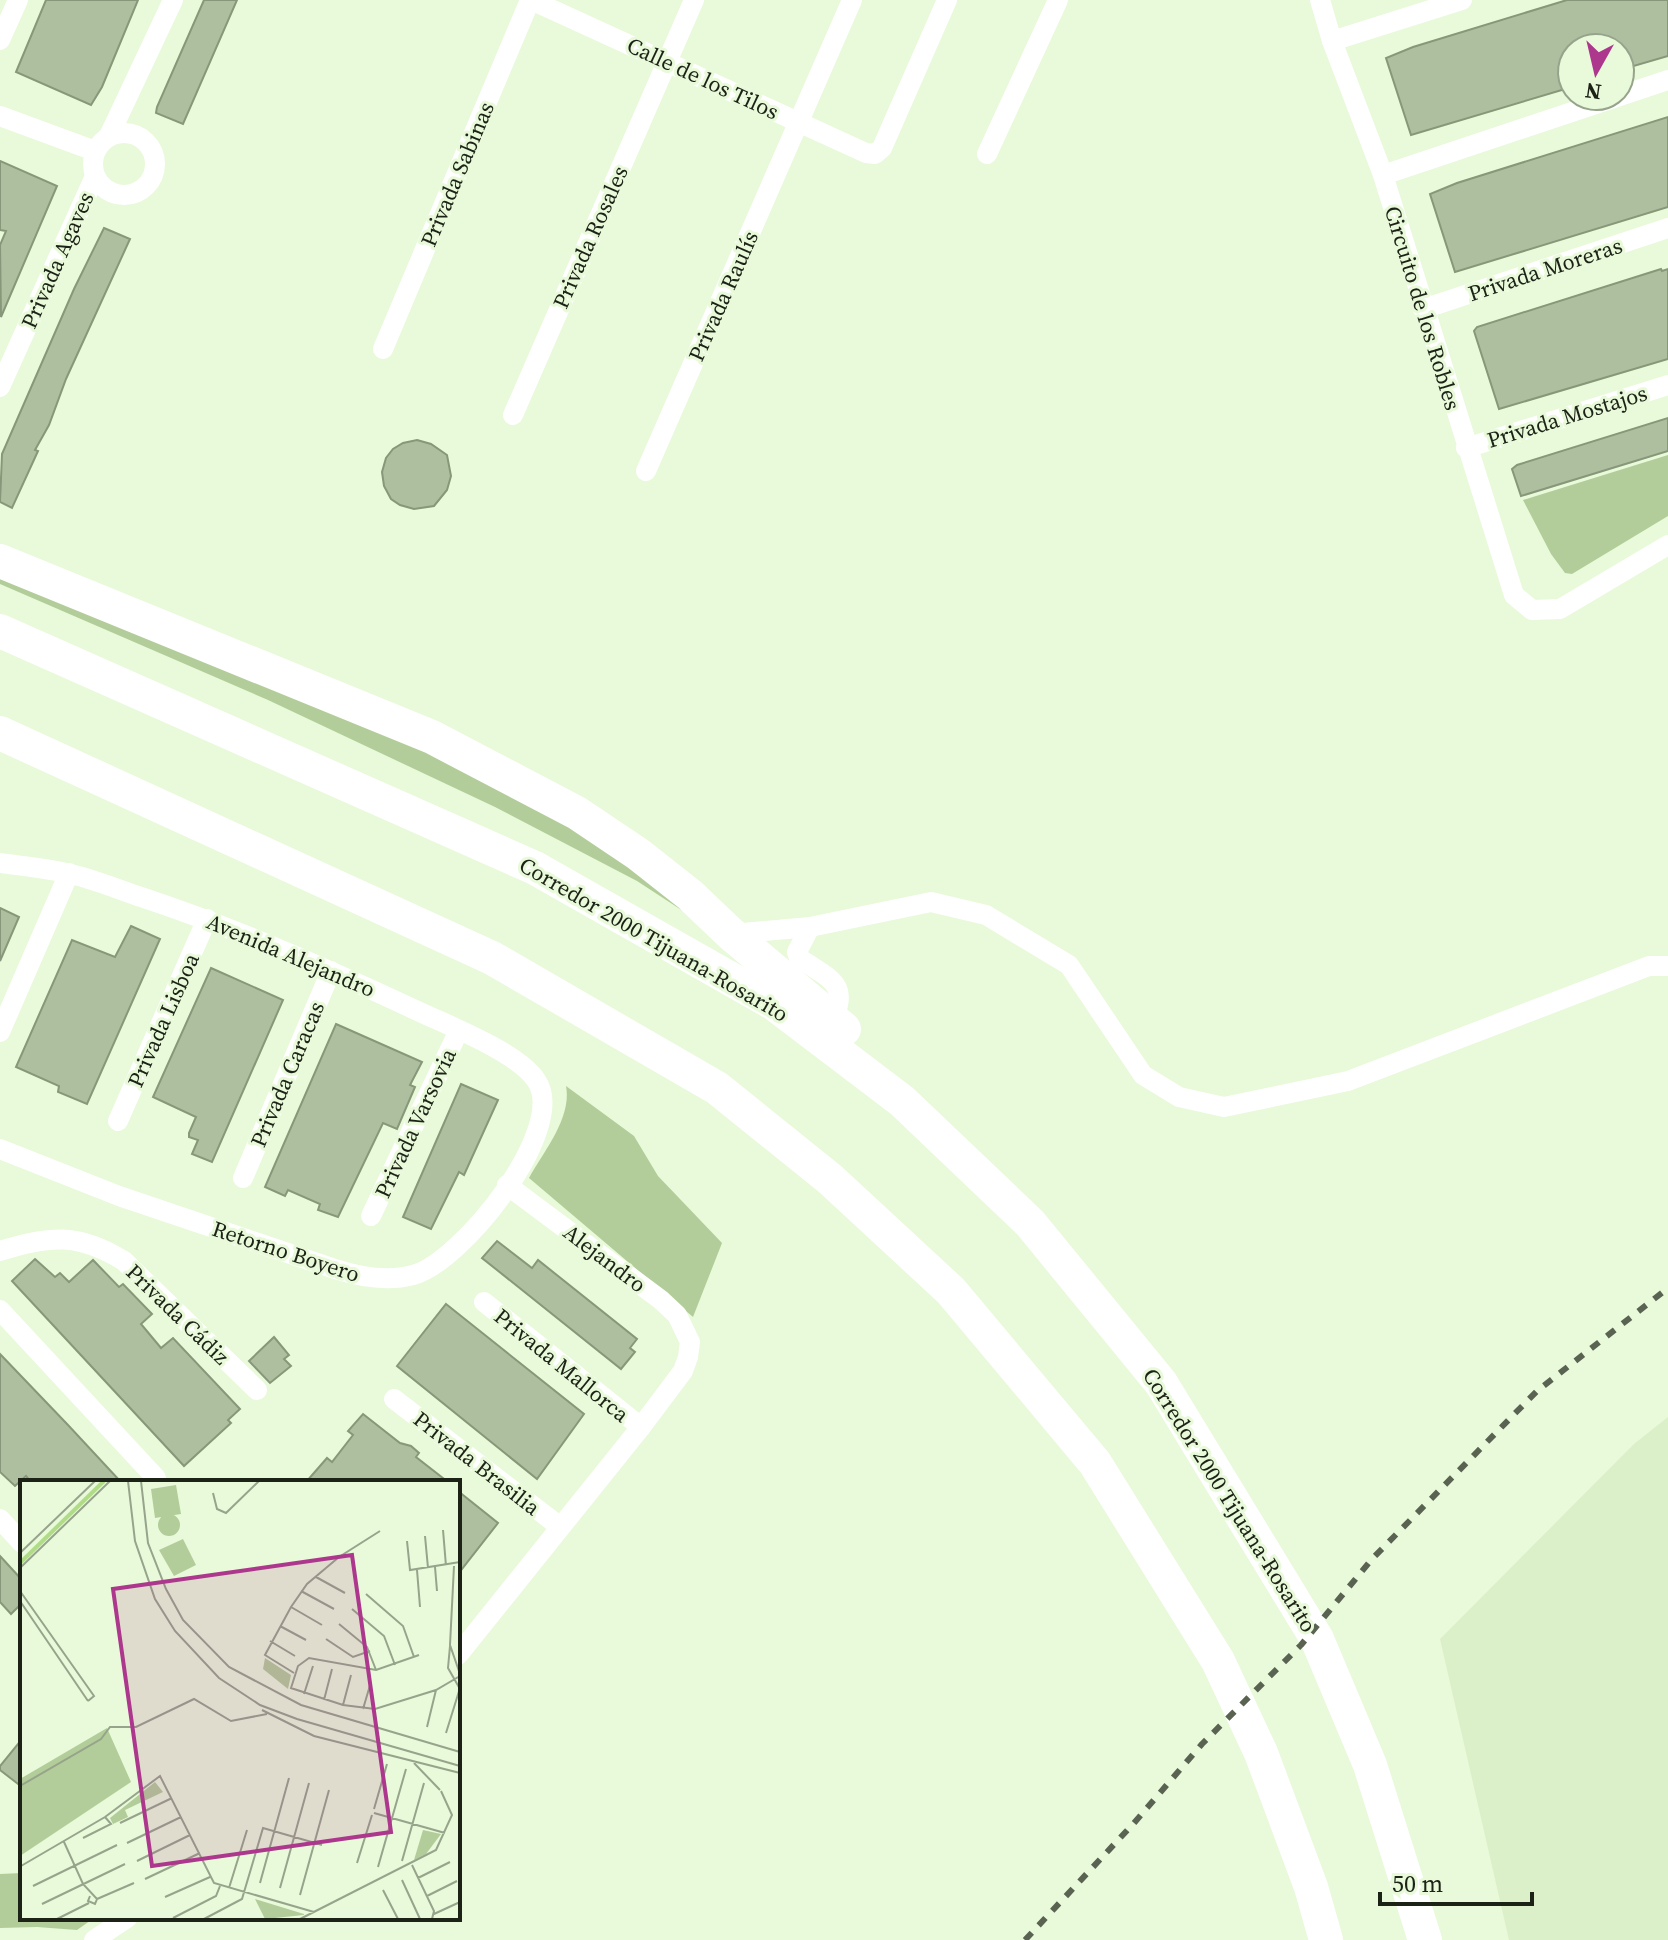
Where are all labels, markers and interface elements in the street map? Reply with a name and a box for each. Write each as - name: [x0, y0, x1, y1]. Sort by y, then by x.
- street label: Calle de los Tilos: [622, 30, 784, 126]
- north arrow: [1556, 32, 1636, 112]
- text: N: [1583, 76, 1603, 108]
- street label: Privada Sabinas: [413, 97, 501, 251]
- street label: Privada Rosales: [545, 161, 635, 313]
- street label: Privada Agaves: [13, 187, 101, 333]
- street label: Circuito de los Robles: [1378, 202, 1468, 414]
- street label: Privada Raulís: [681, 226, 765, 366]
- street label: Privada Moreras: [1464, 230, 1626, 308]
- street label: Privada Mostajos: [1483, 377, 1651, 455]
- street label: Corredor 2000 Tijuana-Rosarito: [514, 849, 794, 1029]
- street label: Avenida Alejandro: [202, 906, 380, 1004]
- street label: Privada Lisboa: [120, 948, 206, 1092]
- street label: Privada Caracas: [243, 997, 331, 1151]
- street label: Privada Varsovia: [367, 1043, 463, 1203]
- street label: Retorno Boyero: [208, 1213, 364, 1289]
- street label: Alejandro: [557, 1217, 653, 1299]
- street label: Privada Cádiz: [120, 1257, 236, 1371]
- street label: Privada Mallorca: [488, 1301, 636, 1429]
- street label: Corredor 2000 Tijuana-Rosarito: [1136, 1362, 1324, 1638]
- street label: Privada Brasilia: [407, 1404, 547, 1523]
- inset map: [20, 1480, 460, 1920]
- scale bar: [1380, 1856, 1532, 1906]
- text: 50 m: [1392, 1867, 1443, 1900]

